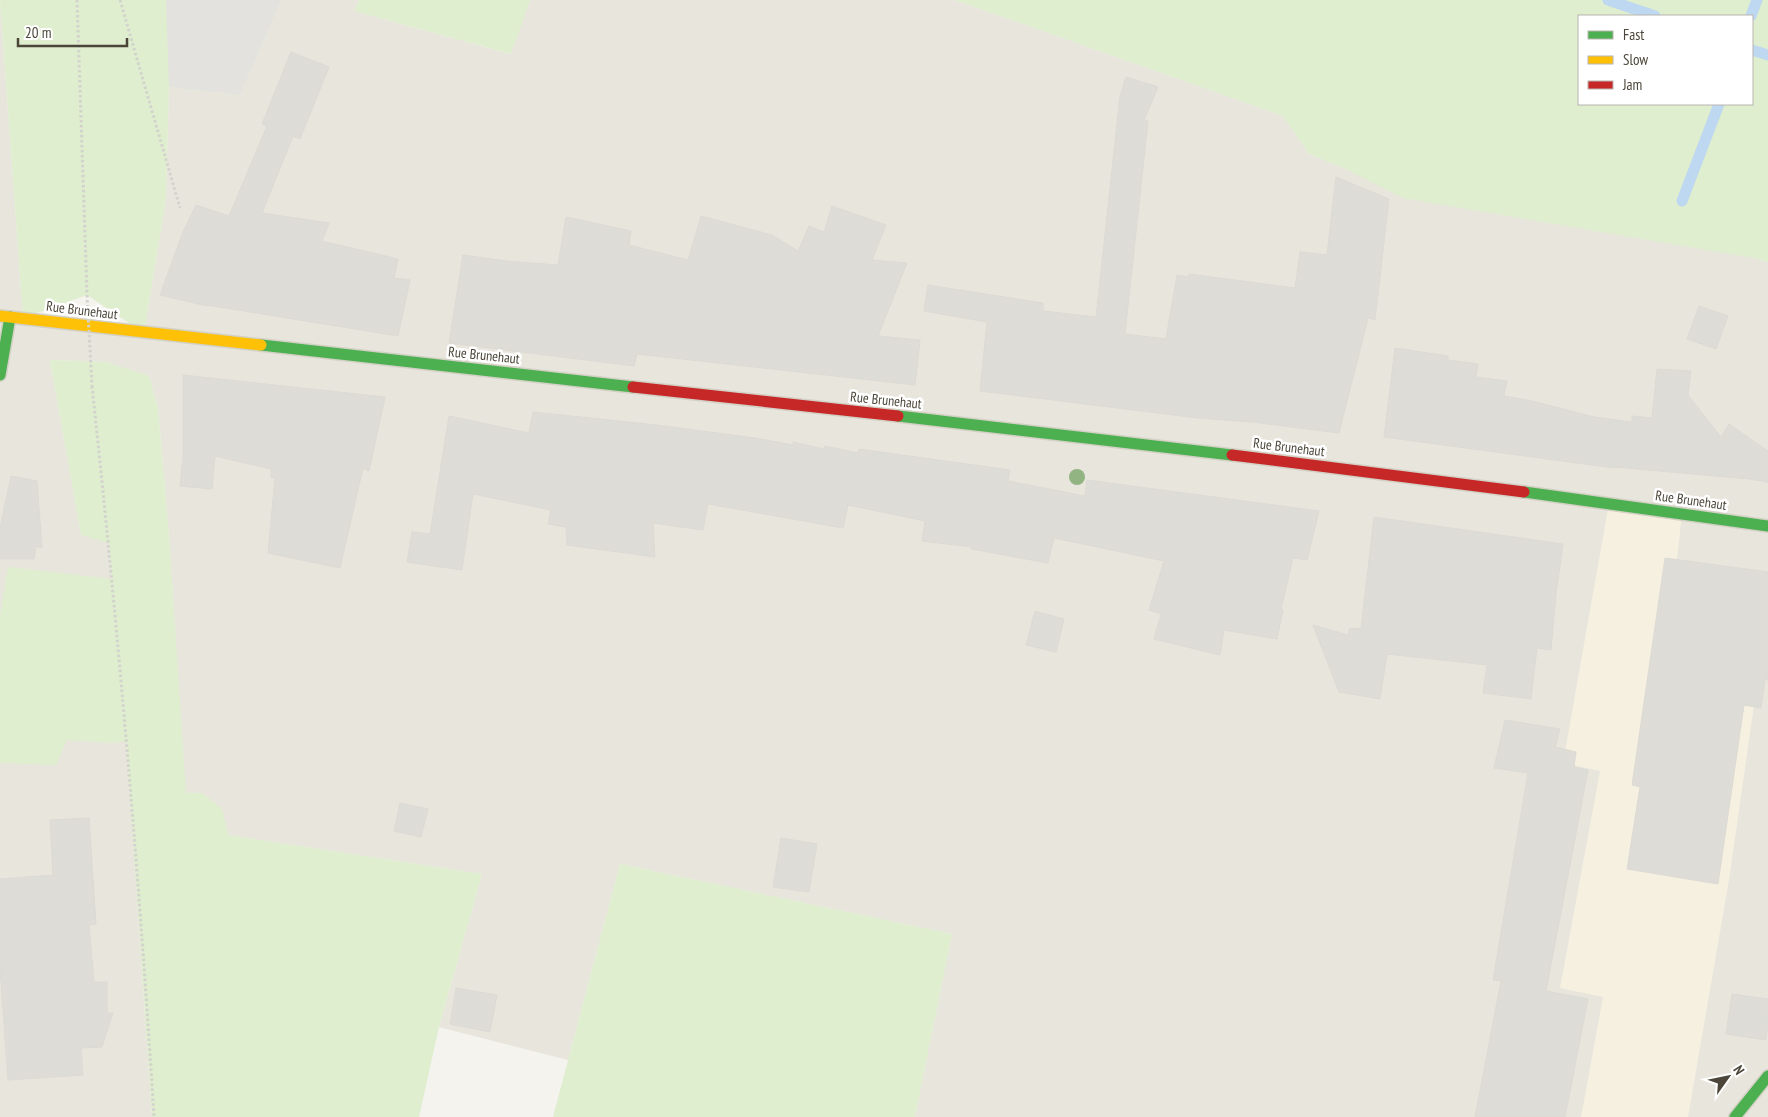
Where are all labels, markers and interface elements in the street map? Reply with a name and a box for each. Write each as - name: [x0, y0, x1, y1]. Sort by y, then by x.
- scale bar: [18, 15, 126, 47]
- legend: [1578, 15, 1753, 105]
- text: 20 m: [25, 23, 51, 42]
- text: Fast: [1623, 25, 1644, 44]
- text: Slow: [1623, 50, 1648, 69]
- text: Jam: [1622, 75, 1642, 94]
- street label: Rue Brunehaut: [45, 297, 119, 323]
- street label: Rue Brunehaut: [447, 342, 521, 368]
- street label: Rue Brunehaut: [849, 387, 923, 413]
- street label: Rue Brunehaut: [1252, 434, 1326, 460]
- street label: Rue Brunehaut: [1654, 486, 1728, 514]
- north arrow: [1703, 1052, 1753, 1102]
- text: N: [1729, 1062, 1749, 1078]

